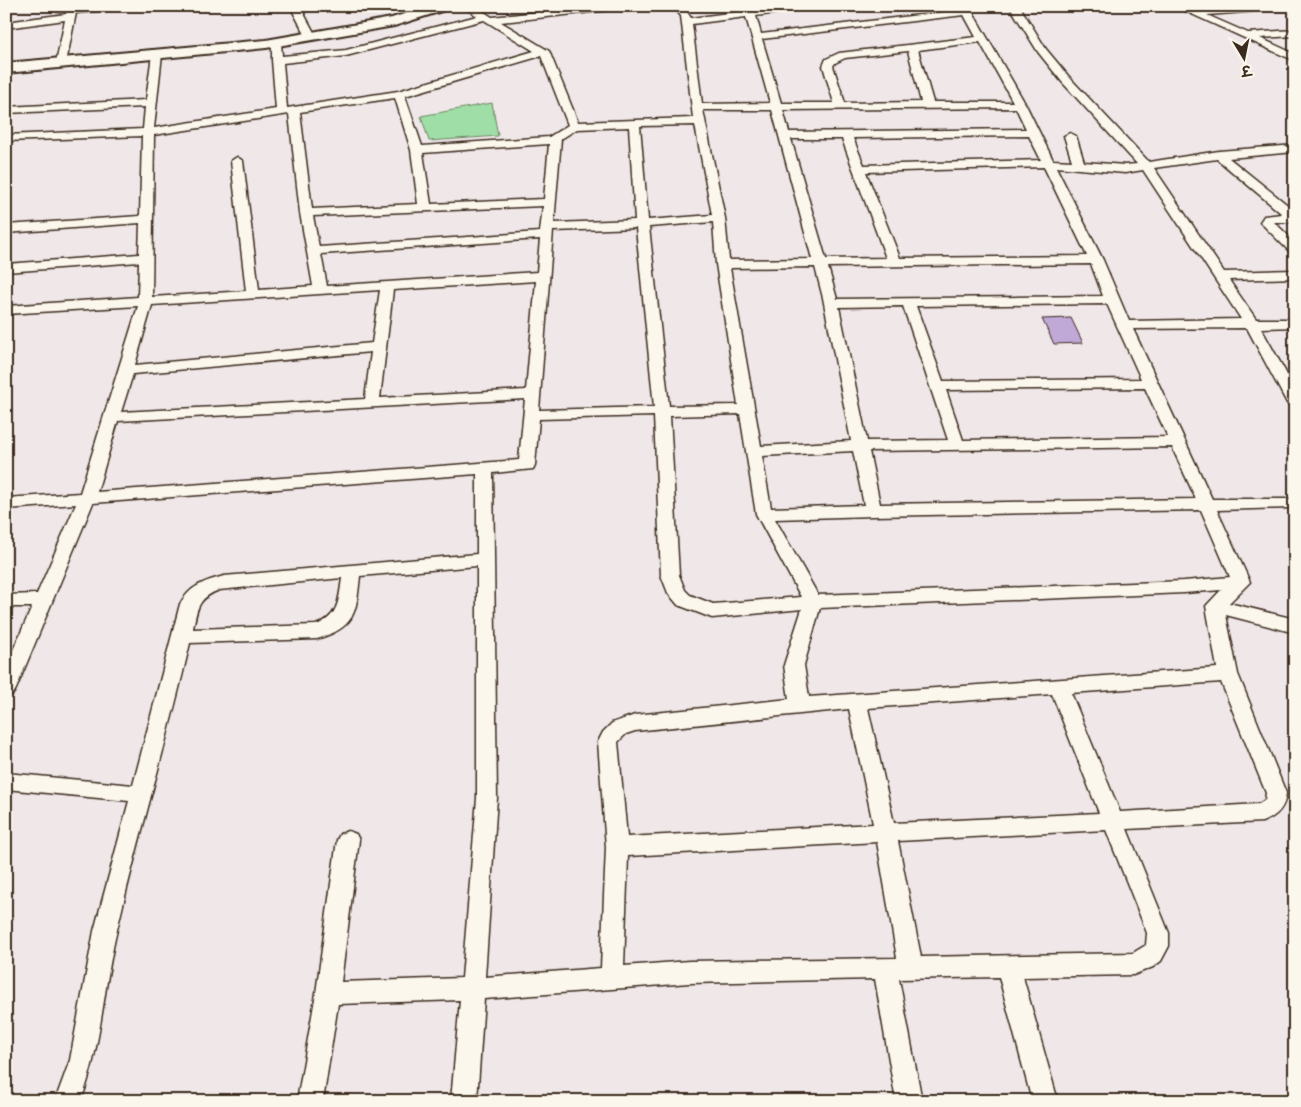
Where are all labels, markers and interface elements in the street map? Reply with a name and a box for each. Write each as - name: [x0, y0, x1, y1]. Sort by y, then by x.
- north arrow: [1218, 32, 1268, 82]
- text: उ: [1238, 61, 1254, 81]

